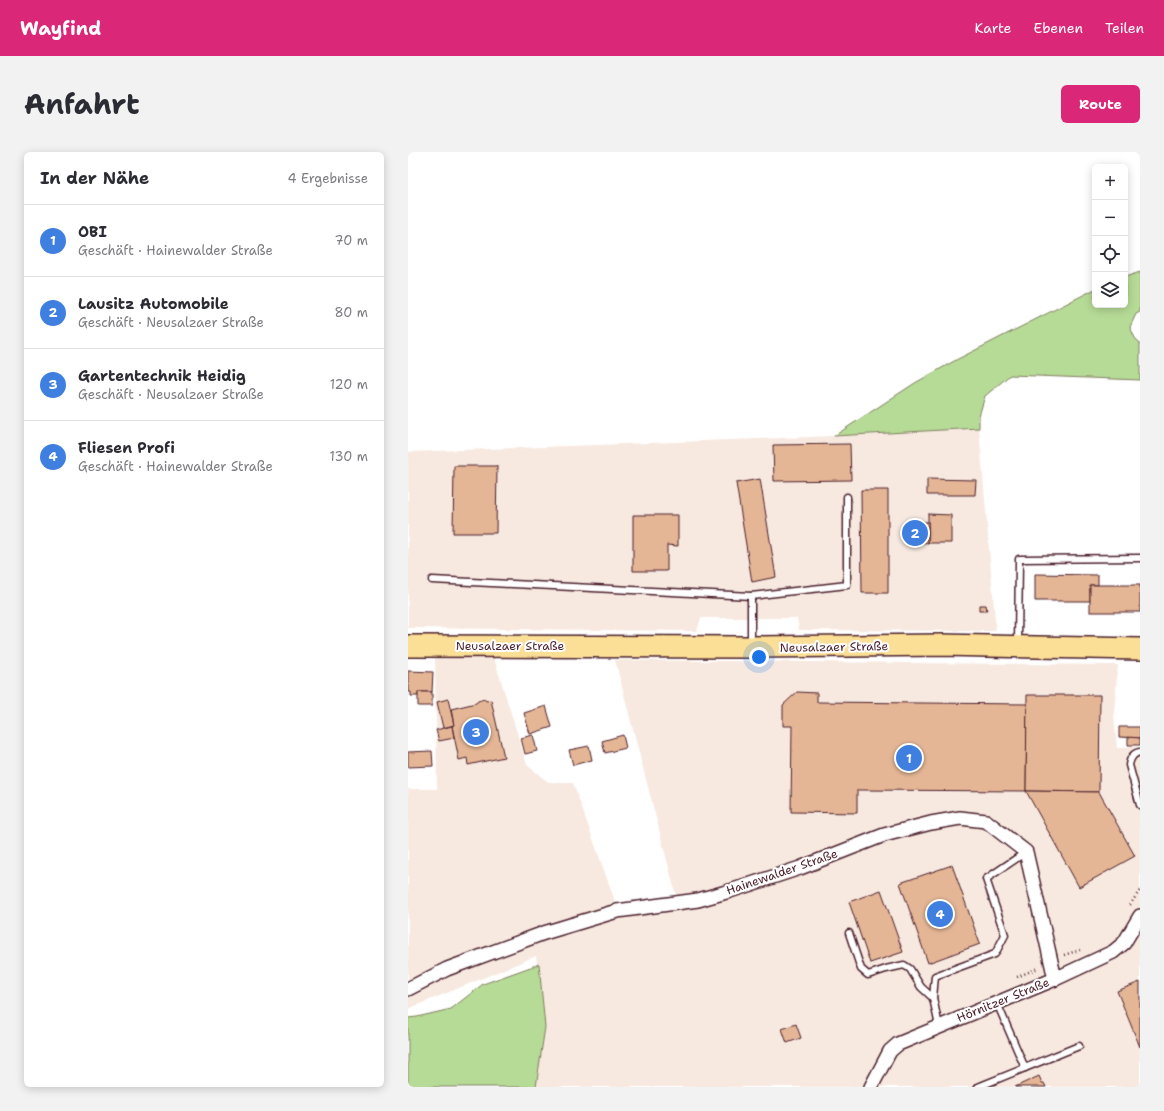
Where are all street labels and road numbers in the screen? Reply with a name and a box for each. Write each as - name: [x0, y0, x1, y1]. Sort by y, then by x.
- street label: Neusalzaer Straße: [456, 638, 564, 654]
- street label: Neusalzaer Straße: [780, 638, 889, 656]
- street label: Hainewalder Straße: [724, 845, 840, 899]
- street label: Hörnitzer Straße: [954, 974, 1052, 1026]

